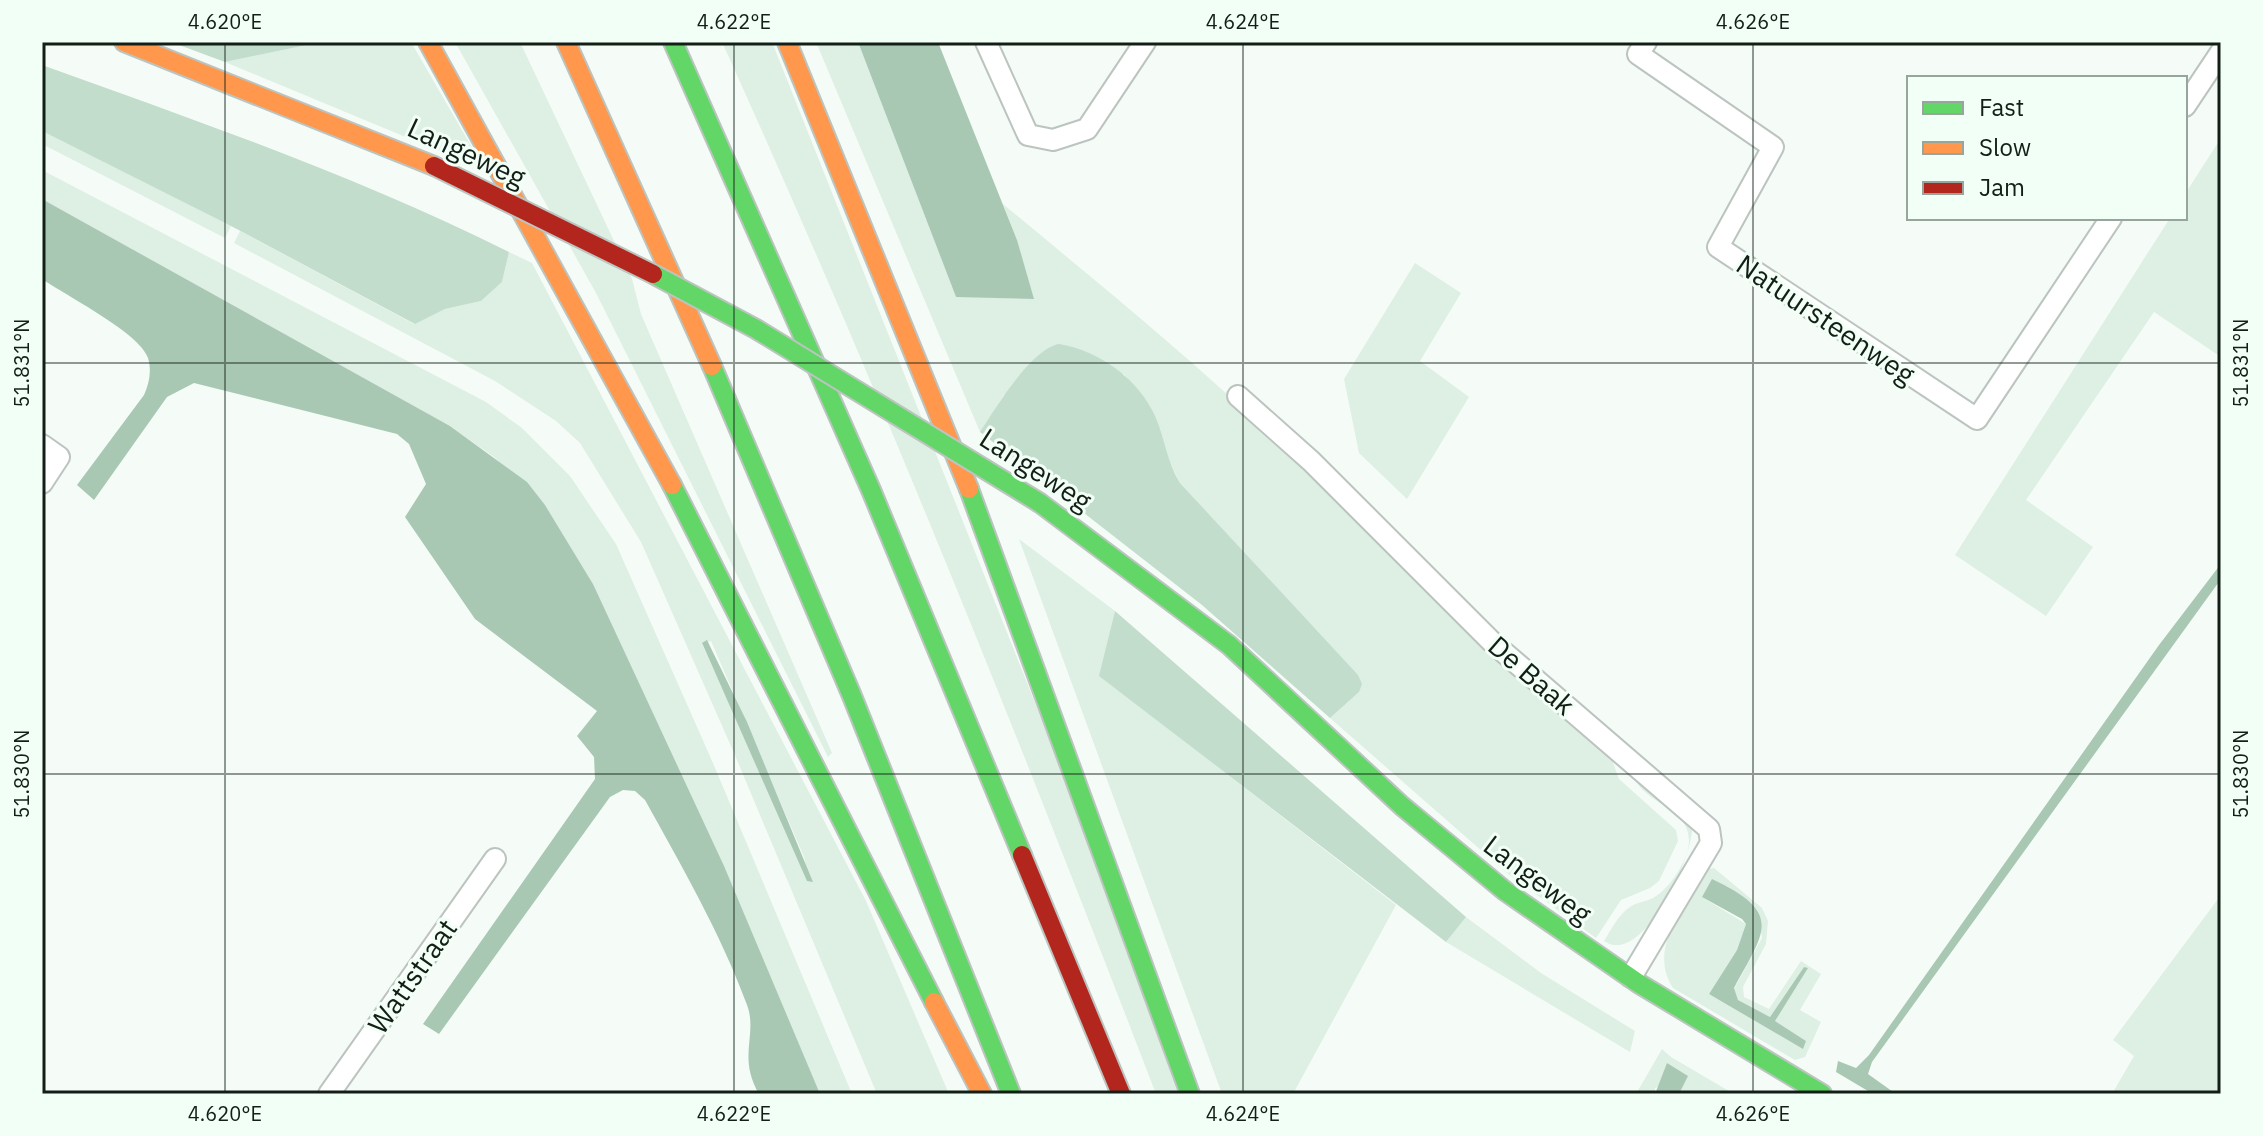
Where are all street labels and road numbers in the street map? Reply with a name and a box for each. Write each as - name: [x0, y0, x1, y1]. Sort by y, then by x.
- street label: Langeweg: [402, 109, 532, 196]
- street label: Natuursteenweg: [1729, 246, 1923, 393]
- street label: Langeweg: [973, 419, 1099, 519]
- street label: De Baak: [1481, 627, 1583, 723]
- street label: Langeweg: [1476, 826, 1600, 932]
- street label: Wattstraat: [359, 911, 465, 1041]

